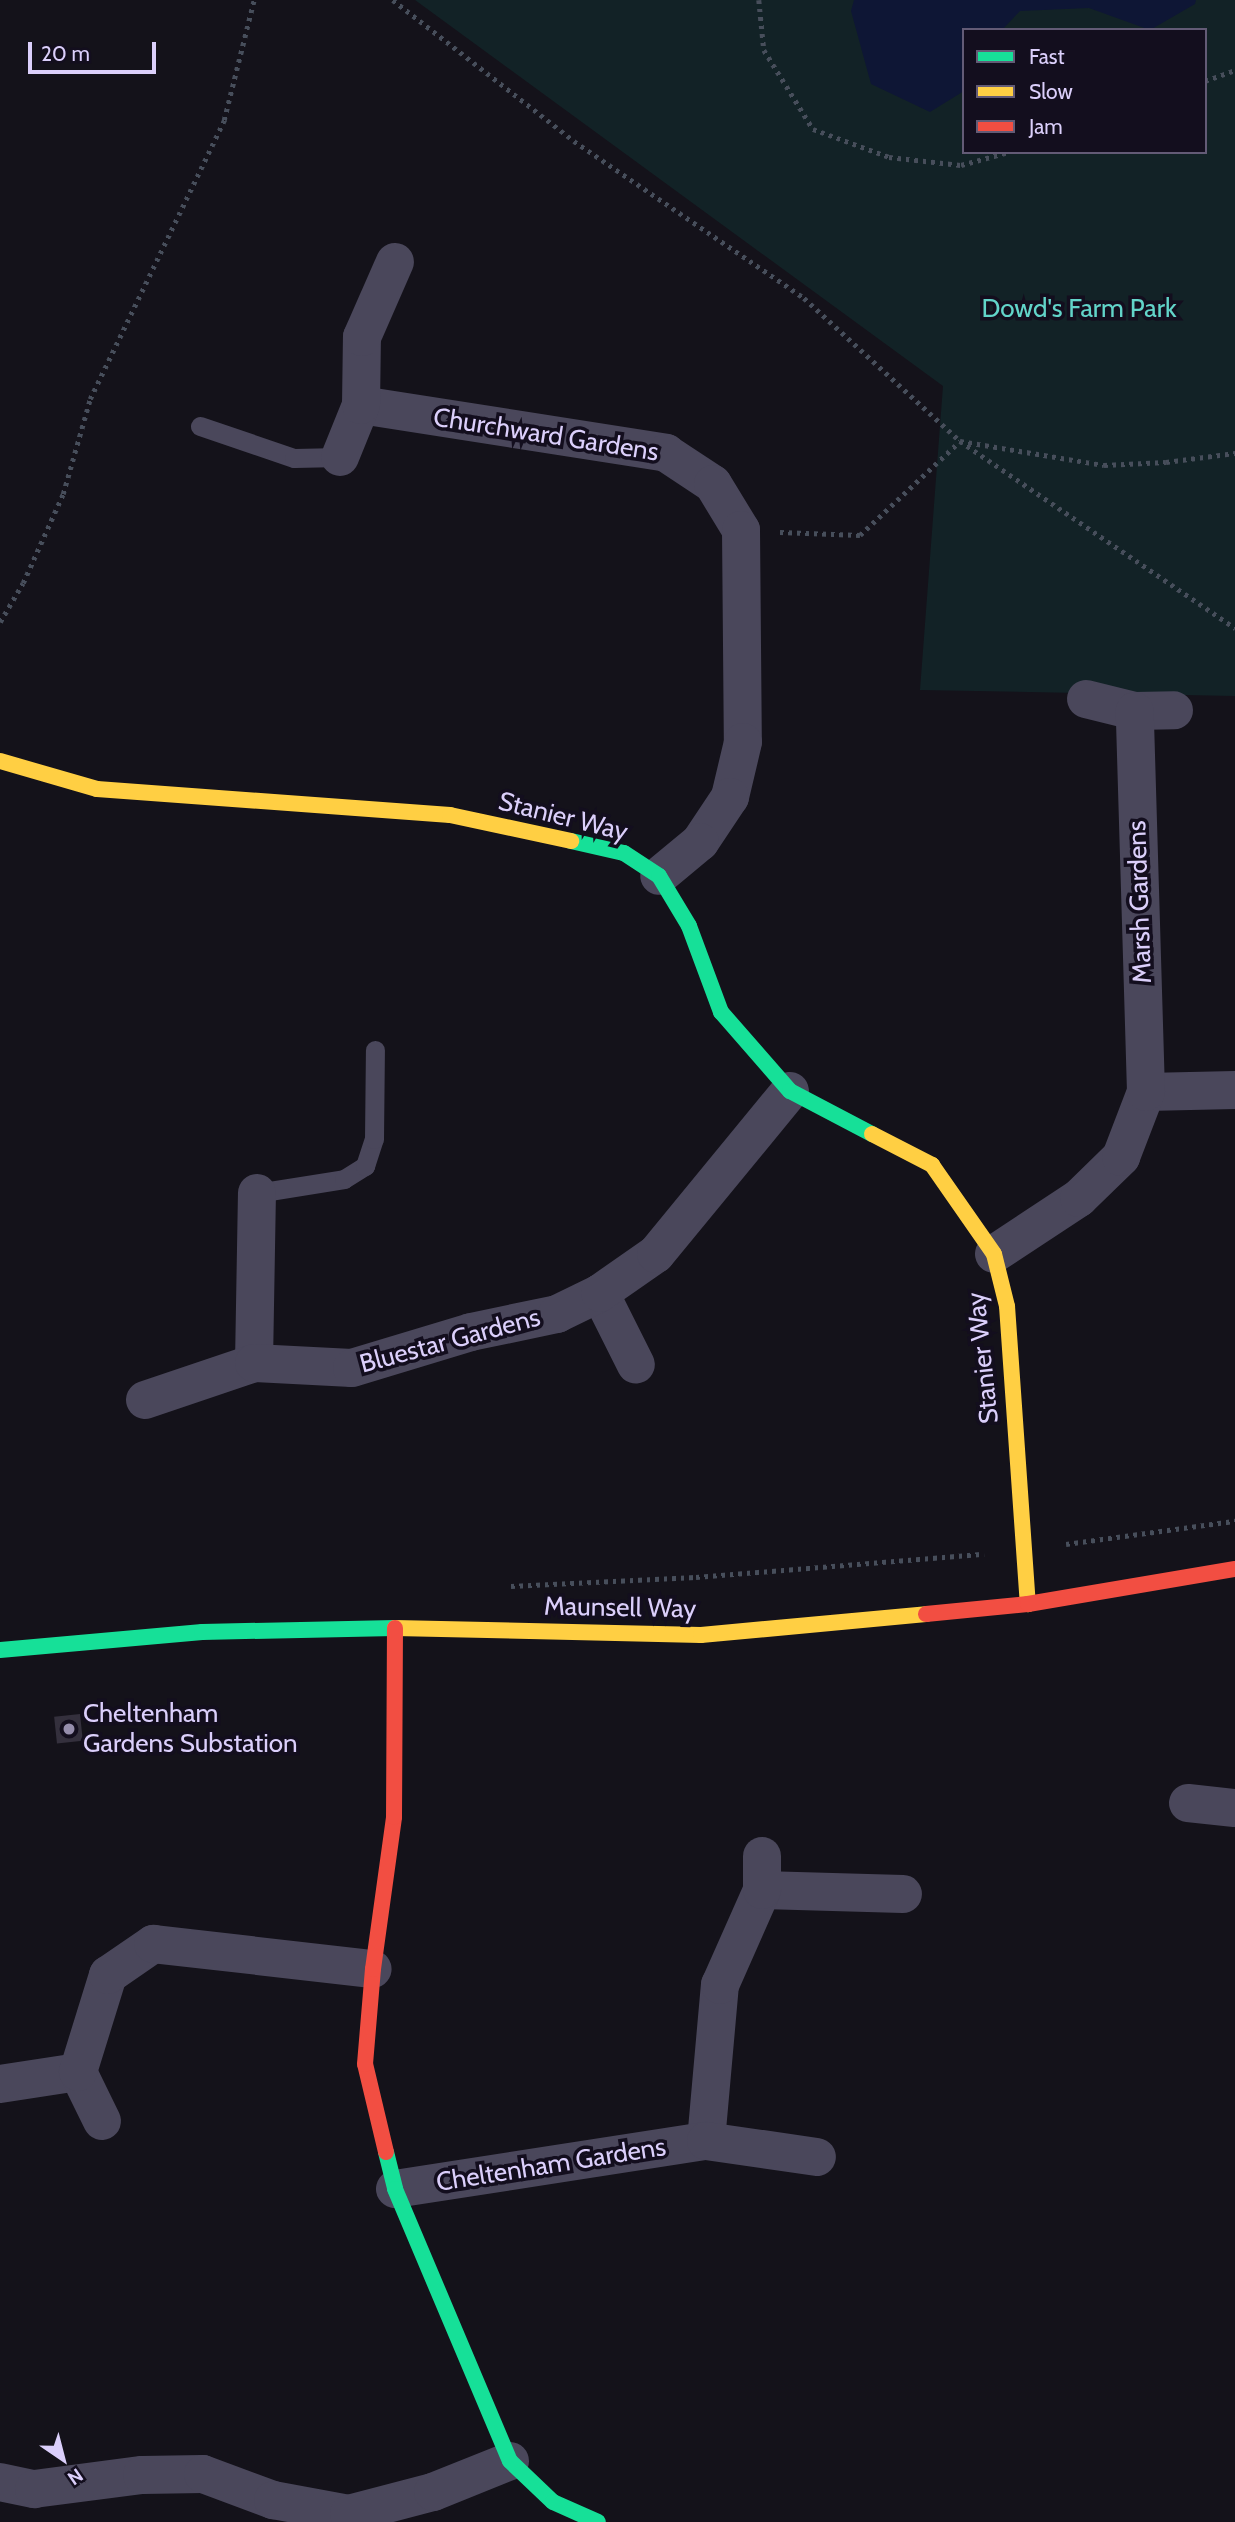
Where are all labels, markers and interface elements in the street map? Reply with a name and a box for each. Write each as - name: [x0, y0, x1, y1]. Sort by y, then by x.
- scale bar: [32, 28, 159, 72]
- legend: [962, 28, 1207, 154]
- text: 20 m: [41, 41, 90, 66]
- text: Fast: [1029, 44, 1065, 69]
- text: Slow: [1029, 79, 1073, 104]
- text: Jam: [1029, 114, 1063, 139]
- park label: Dowd's Farm Park: [981, 293, 1177, 325]
- street label: Churchward Gardens: [431, 402, 661, 468]
- street label: Stanier Way: [495, 786, 631, 848]
- street label: Marsh Gardens: [1122, 820, 1158, 984]
- street label: Stanier Way: [961, 1291, 1005, 1425]
- street label: Bluestar Gardens: [356, 1302, 544, 1380]
- street label: Maunsell Way: [544, 1591, 696, 1625]
- place label: Cheltenham Gardens Substation: [83, 1698, 298, 1760]
- marker: Cheltenham Gardens Substation: [61, 1721, 77, 1737]
- street label: Cheltenham Gardens: [434, 2131, 668, 2199]
- north arrow: [28, 2424, 98, 2494]
- text: N: [63, 2463, 87, 2490]

